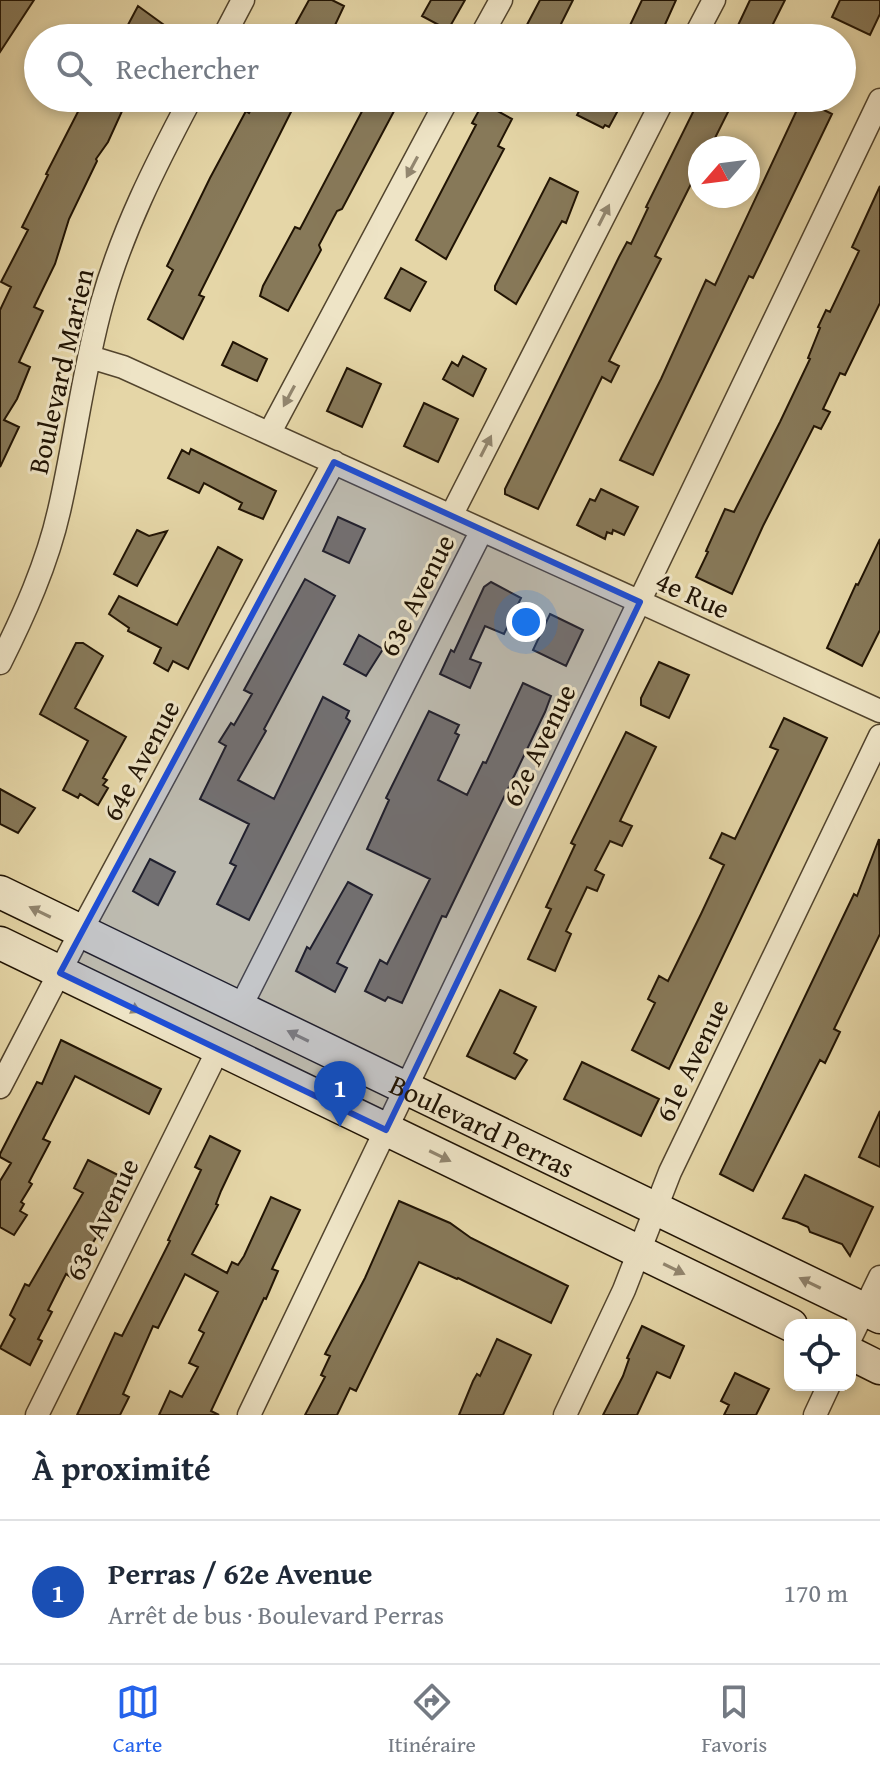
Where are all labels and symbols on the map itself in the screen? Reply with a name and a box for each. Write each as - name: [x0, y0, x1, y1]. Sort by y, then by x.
- north arrow: [688, 136, 760, 208]
- one-way arrow: [405, 155, 418, 178]
- one-way arrow: [598, 203, 611, 226]
- street label: Boulevard Marien: [16, 264, 104, 478]
- one-way arrow: [283, 385, 296, 408]
- one-way arrow: [479, 435, 493, 458]
- street label: 63e Avenue: [368, 527, 464, 663]
- street label: 4e Rue: [649, 560, 737, 628]
- your location: [506, 602, 546, 642]
- street label: 62e Avenue: [491, 677, 585, 813]
- street label: 64e Avenue: [91, 692, 189, 828]
- one-way arrow: [29, 905, 52, 919]
- street label: 61e Avenue: [644, 992, 738, 1128]
- one-way arrow: [119, 1000, 142, 1014]
- one-way arrow: [286, 1029, 310, 1043]
- pin: 1: [314, 1061, 366, 1127]
- street label: Boulevard Perras: [383, 1063, 582, 1187]
- one-way arrow: [429, 1149, 452, 1163]
- street label: 63e Avenue: [54, 1151, 148, 1287]
- one-way arrow: [663, 1262, 686, 1276]
- one-way arrow: [798, 1276, 821, 1290]

